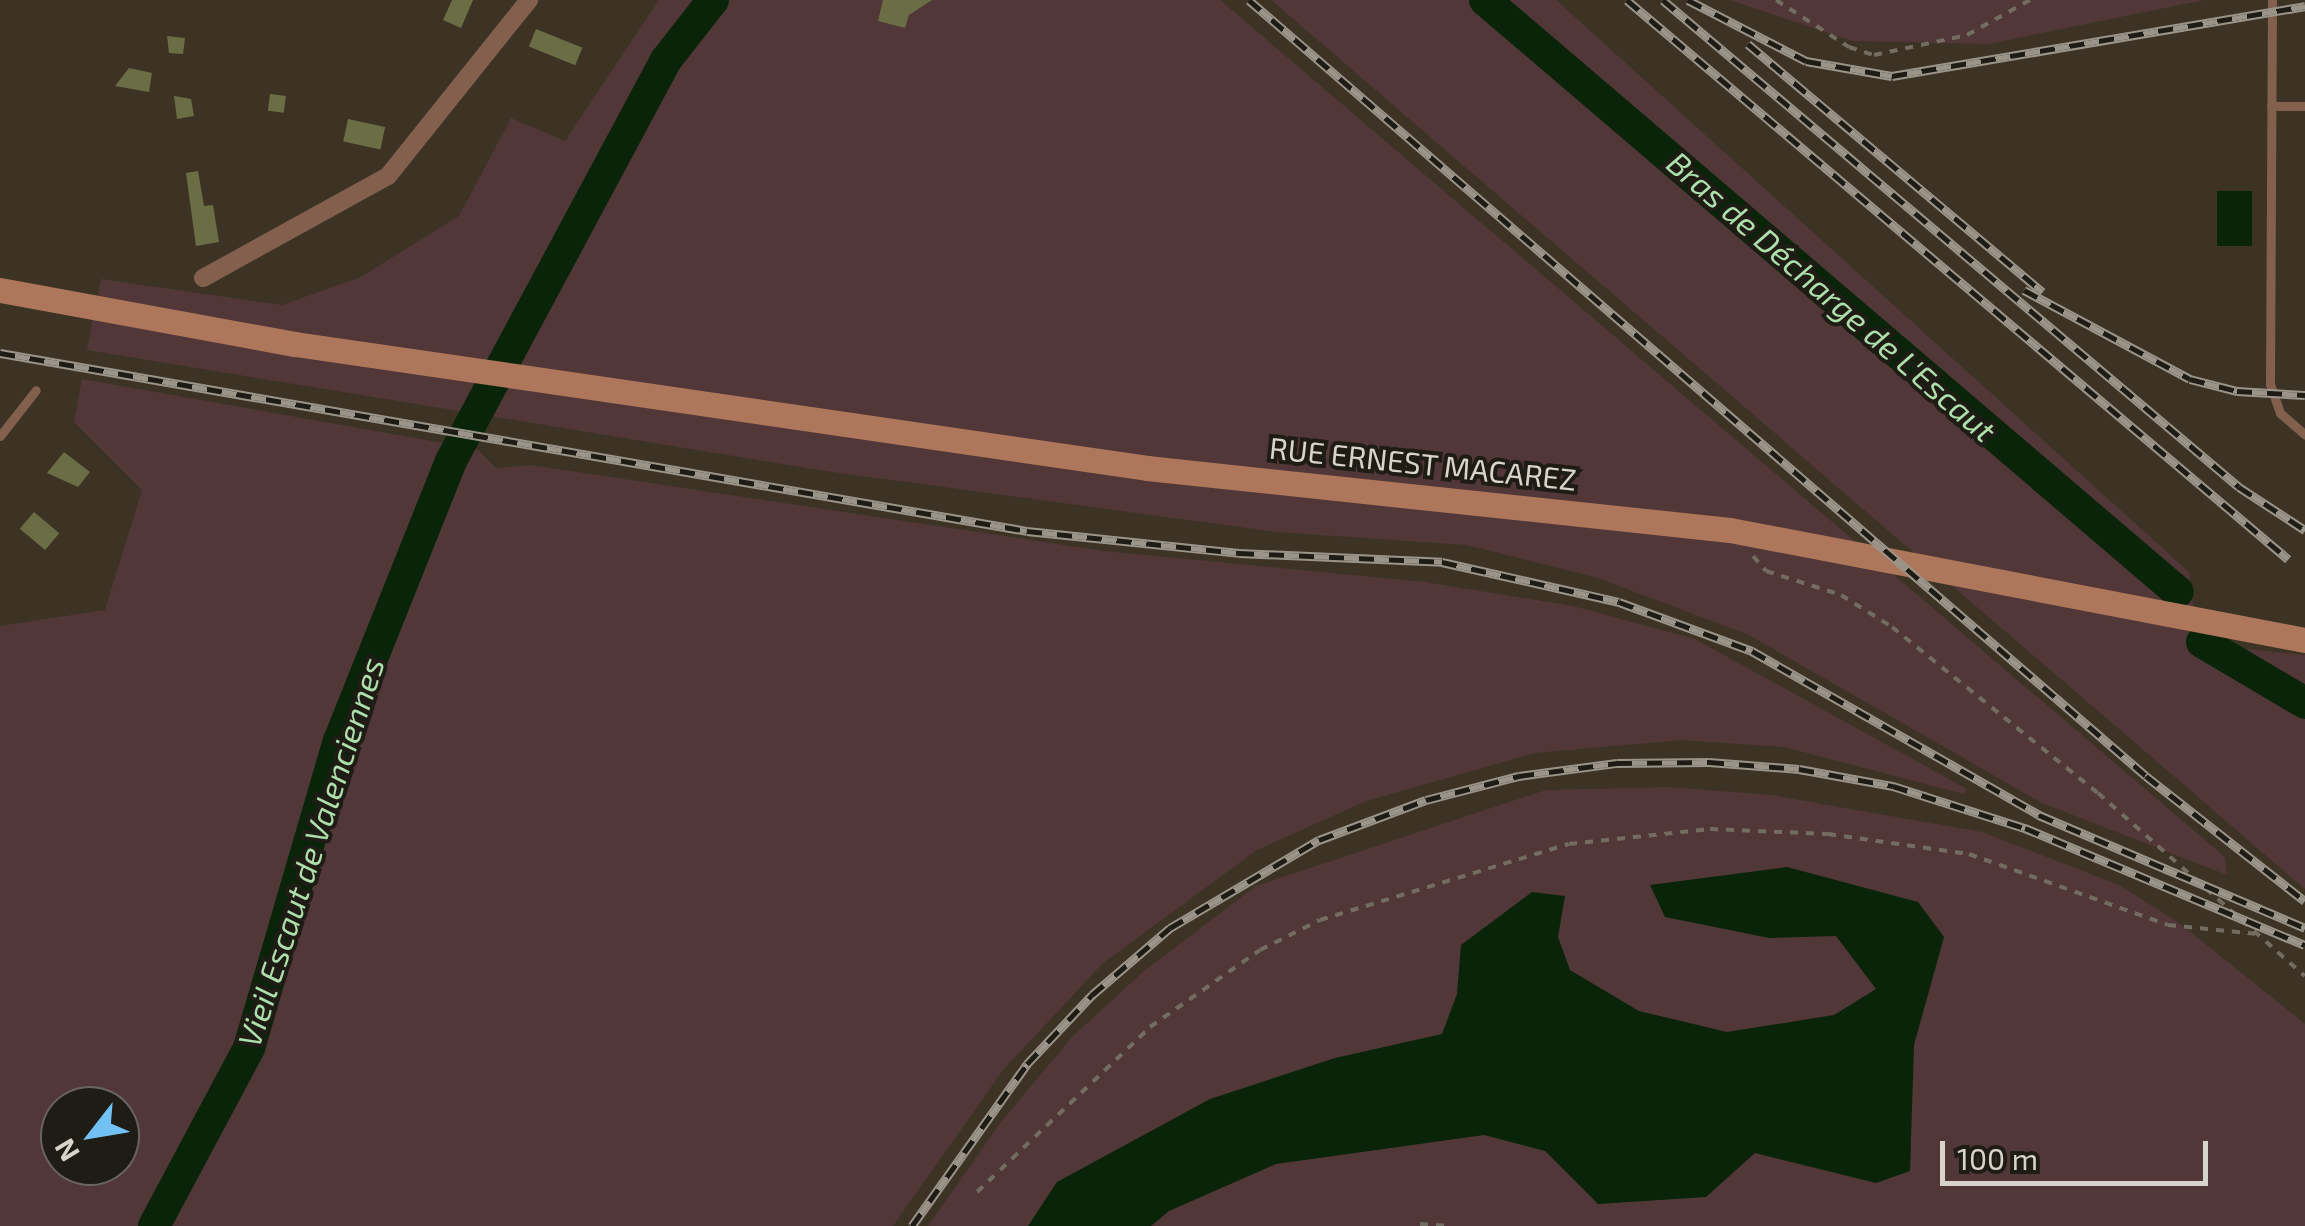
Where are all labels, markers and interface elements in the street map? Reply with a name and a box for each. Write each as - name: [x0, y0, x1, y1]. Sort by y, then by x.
- water label: Bras de Décharge de L'Escaut: [1660, 143, 2004, 449]
- street label: RUE ERNEST MACAREZ: [1267, 429, 1579, 497]
- water label: Vieil Escaut de Valenciennes: [229, 652, 391, 1052]
- north arrow: [40, 1086, 140, 1186]
- scale bar: [1945, 1121, 2212, 1183]
- text: N: [46, 1133, 86, 1168]
- text: 100 m: [1957, 1140, 2038, 1176]

